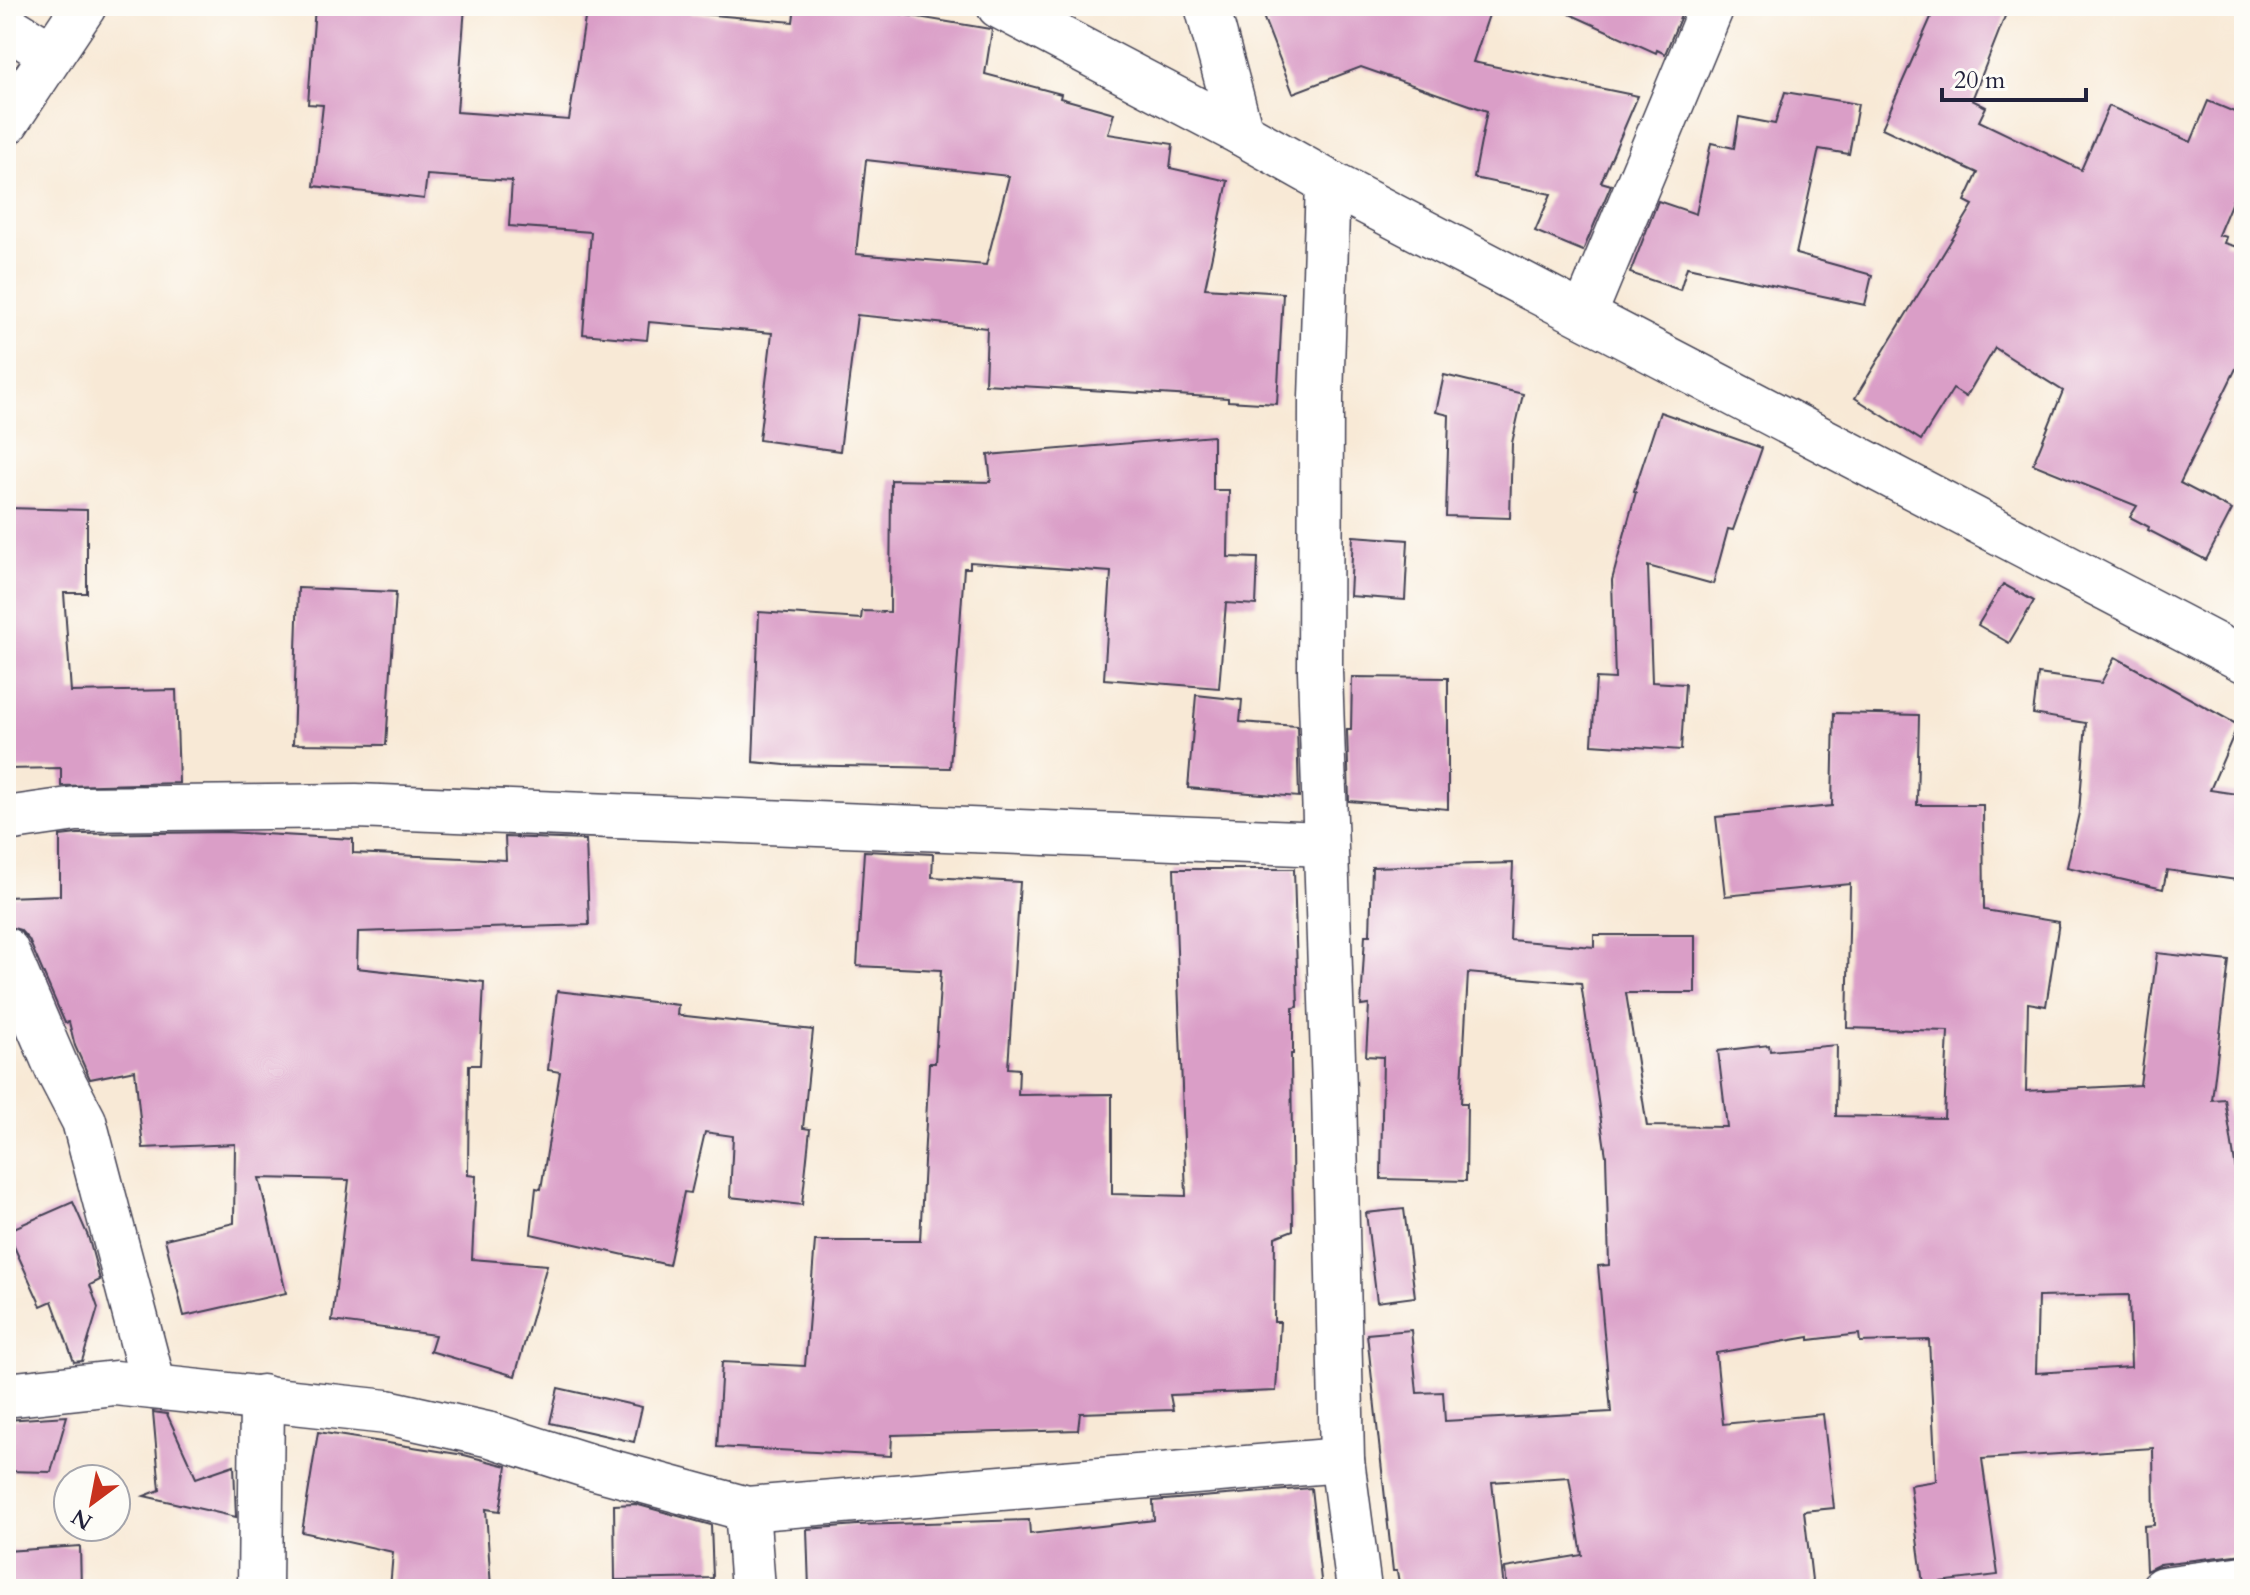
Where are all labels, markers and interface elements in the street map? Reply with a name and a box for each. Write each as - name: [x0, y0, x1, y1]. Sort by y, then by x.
- scale bar: [1942, 52, 2086, 102]
- text: 20 m: [1954, 64, 2006, 97]
- north arrow: [52, 1463, 132, 1543]
- text: N: [66, 1501, 98, 1537]

